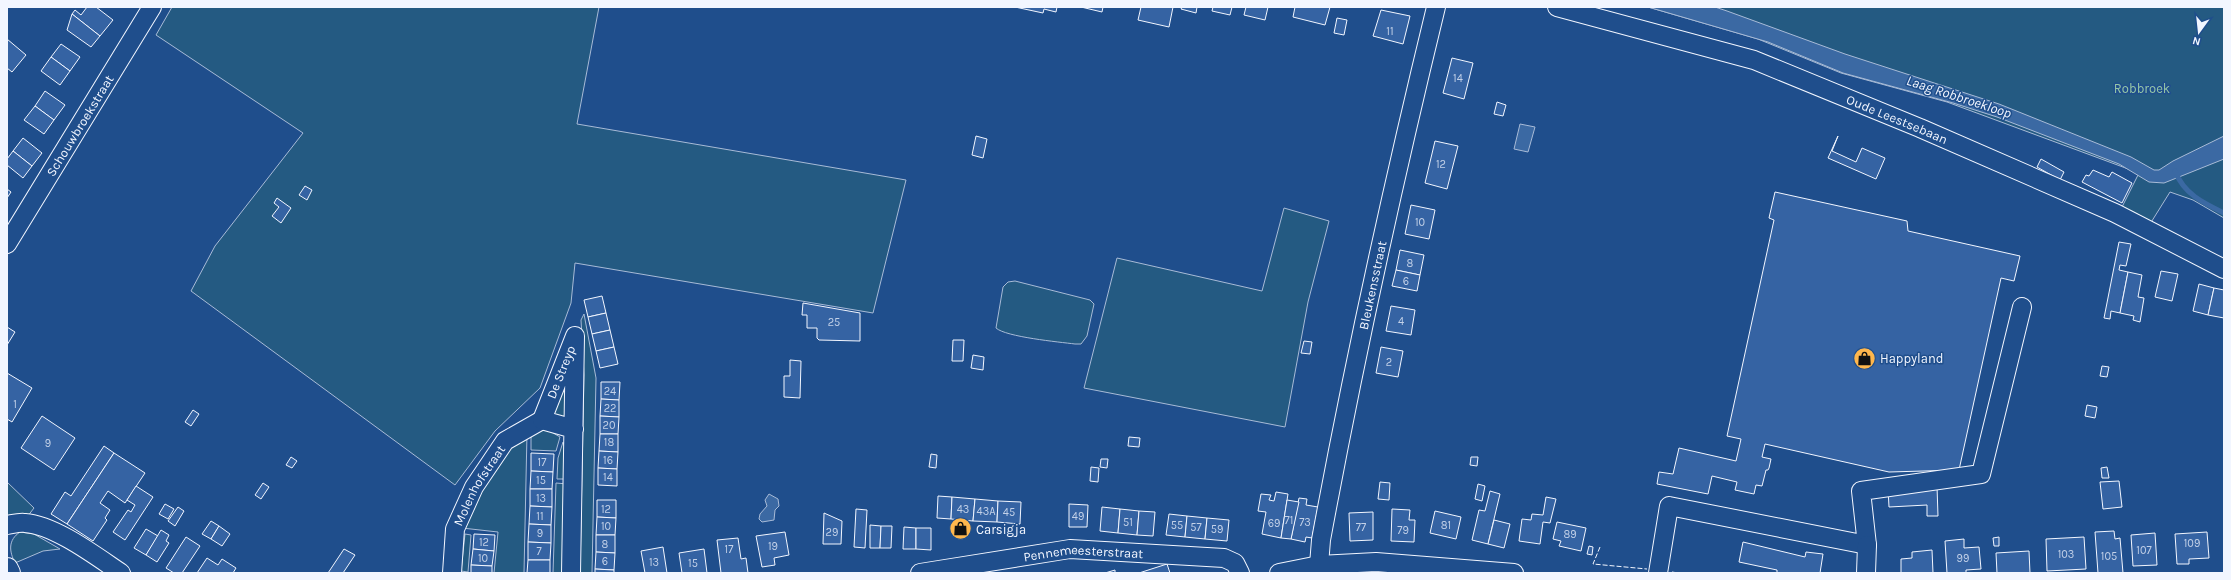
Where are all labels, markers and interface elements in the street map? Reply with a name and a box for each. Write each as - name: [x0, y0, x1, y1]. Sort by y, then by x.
- north arrow: [2179, 12, 2219, 52]
- house number: 11: [1386, 25, 1394, 38]
- text: N: [2191, 34, 2202, 48]
- street label: Schouwbroekstraat: [43, 72, 116, 179]
- house number: 14: [1453, 72, 1463, 85]
- water label: Laag Robbroekloop: [1904, 72, 2014, 122]
- park label: Robbroek: [2114, 81, 2170, 96]
- street label: Oude Leestsebaan: [1844, 91, 1950, 147]
- house number: 12: [1436, 158, 1446, 171]
- house number: 10: [1415, 216, 1425, 229]
- street label: Bleukensstraat: [1355, 239, 1389, 331]
- house number: 8: [1407, 257, 1414, 270]
- house number: 6: [1403, 275, 1409, 288]
- house number: 4: [1398, 315, 1404, 328]
- house number: 25: [828, 316, 840, 329]
- street label: De Streyp: [544, 343, 578, 401]
- shop icon: Happyland: [1851, 345, 1877, 371]
- place label: Happyland: [1880, 351, 1943, 366]
- house number: 2: [1386, 356, 1392, 369]
- house number: 24: [604, 385, 616, 398]
- house number: 1: [13, 398, 17, 411]
- house number: 22: [604, 402, 616, 415]
- house number: 20: [603, 419, 615, 432]
- house number: 18: [604, 436, 614, 449]
- house number: 9: [45, 437, 51, 450]
- street label: Molenhofstraat: [450, 442, 508, 528]
- house number: 16: [603, 454, 613, 467]
- house number: 17: [538, 456, 546, 469]
- house number: 14: [603, 471, 613, 484]
- house number: 15: [536, 474, 546, 487]
- house number: 13: [536, 492, 546, 505]
- house number: 12: [601, 503, 611, 516]
- house number: 43: [957, 503, 969, 516]
- house number: 43A: [977, 505, 996, 518]
- house number: 45: [1003, 506, 1015, 519]
- house number: 11: [536, 510, 544, 523]
- house number: 49: [1072, 510, 1084, 523]
- house number: 71: [1285, 514, 1293, 527]
- shop icon: Carsigja: [947, 516, 973, 542]
- house number: 51: [1123, 516, 1133, 529]
- house number: 73: [1299, 516, 1311, 529]
- house number: 69: [1268, 517, 1280, 530]
- house number: 55: [1171, 519, 1183, 532]
- house number: 81: [1441, 519, 1451, 532]
- house number: 10: [601, 520, 611, 533]
- house number: 57: [1190, 521, 1202, 534]
- house number: 77: [1356, 521, 1366, 534]
- place label: Carsigja: [976, 522, 1026, 537]
- house number: 59: [1211, 523, 1223, 536]
- house number: 79: [1397, 524, 1409, 537]
- house number: 29: [826, 526, 838, 539]
- house number: 9: [537, 527, 543, 540]
- house number: 89: [1563, 528, 1577, 541]
- house number: 12: [479, 536, 489, 549]
- house number: 109: [2184, 537, 2200, 550]
- house number: 8: [602, 538, 609, 551]
- house number: 19: [768, 540, 778, 553]
- street label: Pennemeesterstraat: [1022, 541, 1144, 564]
- house number: 17: [725, 543, 733, 556]
- house number: 107: [2136, 544, 2152, 557]
- house number: 7: [536, 545, 542, 558]
- house number: 103: [2058, 548, 2074, 561]
- house number: 105: [2101, 550, 2117, 563]
- house number: 10: [478, 552, 488, 565]
- house number: 99: [1957, 552, 1969, 565]
- house number: 6: [602, 555, 608, 568]
- house number: 13: [649, 556, 659, 569]
- house number: 15: [688, 557, 698, 570]

